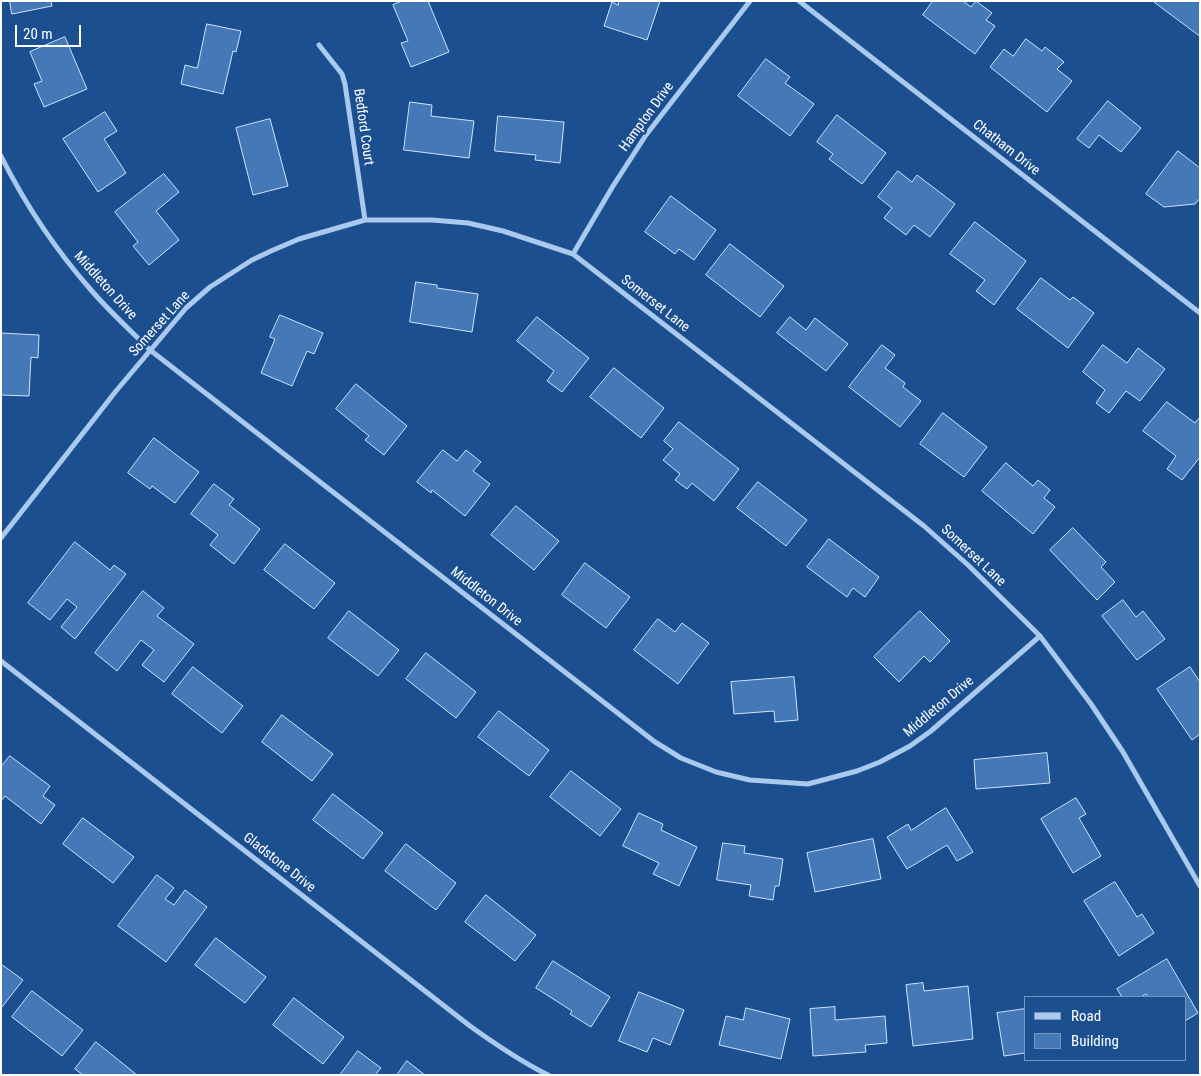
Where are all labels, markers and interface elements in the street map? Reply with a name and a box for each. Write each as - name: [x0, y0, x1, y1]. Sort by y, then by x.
- scale bar: [18, 15, 84, 47]
- text: 20 m: [23, 25, 53, 43]
- street label: Hampton Drive: [616, 79, 678, 155]
- street label: Bedford Court: [349, 88, 377, 166]
- street label: Chatham Drive: [969, 117, 1043, 179]
- street label: Middleton Drive: [70, 248, 140, 324]
- street label: Somerset Lane: [617, 272, 693, 336]
- street label: Somerset Lane: [126, 288, 194, 360]
- street label: Somerset Lane: [937, 522, 1009, 590]
- street label: Middleton Drive: [447, 564, 525, 630]
- street label: Middleton Drive: [901, 673, 977, 741]
- street label: Gladstone Drive: [240, 830, 318, 896]
- legend: [1024, 996, 1186, 1061]
- text: Road: [1071, 1007, 1101, 1025]
- text: Building: [1071, 1032, 1119, 1050]

